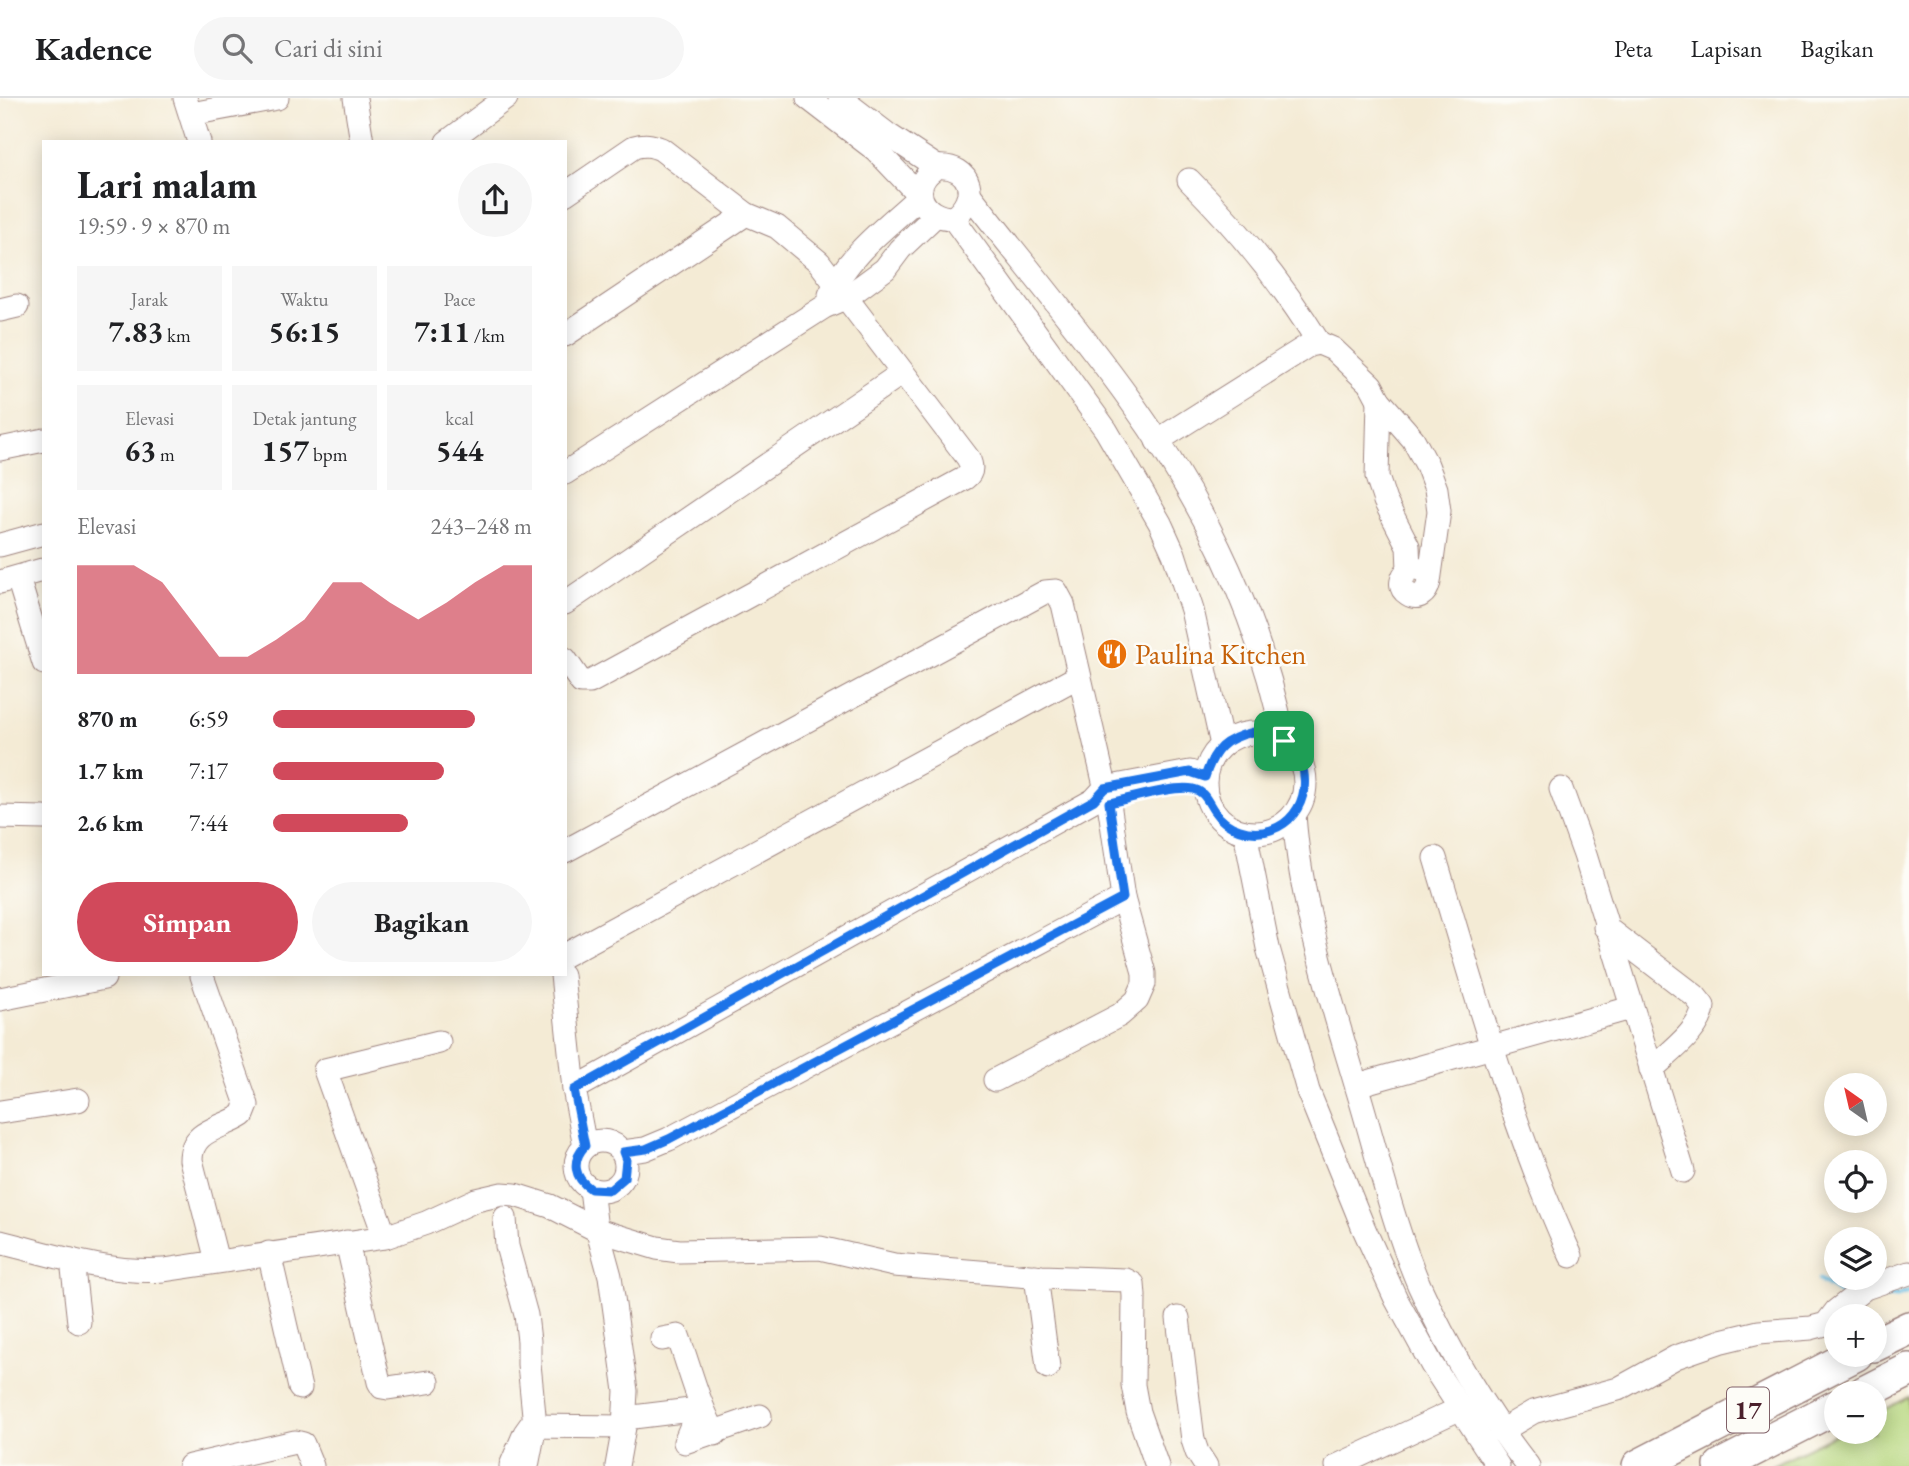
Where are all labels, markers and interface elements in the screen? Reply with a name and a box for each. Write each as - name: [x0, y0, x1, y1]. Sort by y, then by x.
- search box: [194, 17, 684, 80]
- text: Kadence: [35, 27, 152, 70]
- icon: search: [218, 29, 256, 67]
- text: Cari di sini: [274, 31, 383, 65]
- text: Peta: [1614, 33, 1653, 64]
- text: Lapisan: [1691, 33, 1763, 64]
- text: Bagikan: [1801, 33, 1874, 64]
- text: Lari malam: [77, 160, 257, 209]
- button: share: [458, 163, 532, 237]
- text: 19:59 · 9 × 870 m: [77, 211, 230, 241]
- text: Jarak: [131, 287, 168, 312]
- text: Waktu: [281, 287, 328, 312]
- text: Pace: [444, 287, 475, 312]
- text: 7.83: [108, 312, 163, 351]
- text: 56:15: [269, 312, 340, 351]
- text: 7:11: [414, 312, 470, 351]
- text: km: [163, 323, 191, 348]
- text: /km: [470, 323, 505, 348]
- text: Elevasi: [125, 406, 174, 431]
- text: Detak jantung: [252, 406, 357, 431]
- text: kcal: [445, 406, 474, 431]
- text: 63: [124, 431, 156, 470]
- text: 157: [262, 431, 309, 470]
- text: 544: [436, 431, 483, 470]
- text: m: [156, 442, 175, 467]
- text: bpm: [309, 442, 347, 467]
- text: Elevasi: [77, 511, 136, 541]
- text: 243–248 m: [431, 511, 532, 541]
- place label: Paulina Kitchen: [1135, 636, 1307, 672]
- restaurant icon: Paulina Kitchen: [1095, 637, 1129, 671]
- text: 870 m: [77, 704, 138, 734]
- text: 6:59: [189, 704, 228, 734]
- pin: [1254, 711, 1314, 771]
- icon: arrive: [1265, 722, 1303, 760]
- text: 1.7 km: [77, 756, 144, 786]
- text: 7:17: [189, 756, 228, 786]
- text: 2.6 km: [77, 808, 144, 838]
- text: 7:44: [189, 808, 228, 838]
- button: Simpan: [77, 882, 298, 962]
- button: Bagikan: [312, 882, 532, 962]
- north arrow: [1824, 1073, 1886, 1136]
- map controls: [1824, 1073, 1887, 1444]
- button: locate: [1824, 1150, 1887, 1213]
- button: layers: [1824, 1227, 1887, 1290]
- button: +: [1824, 1304, 1887, 1367]
- button: −: [1824, 1381, 1887, 1444]
- road number: 17: [1727, 1387, 1769, 1432]

